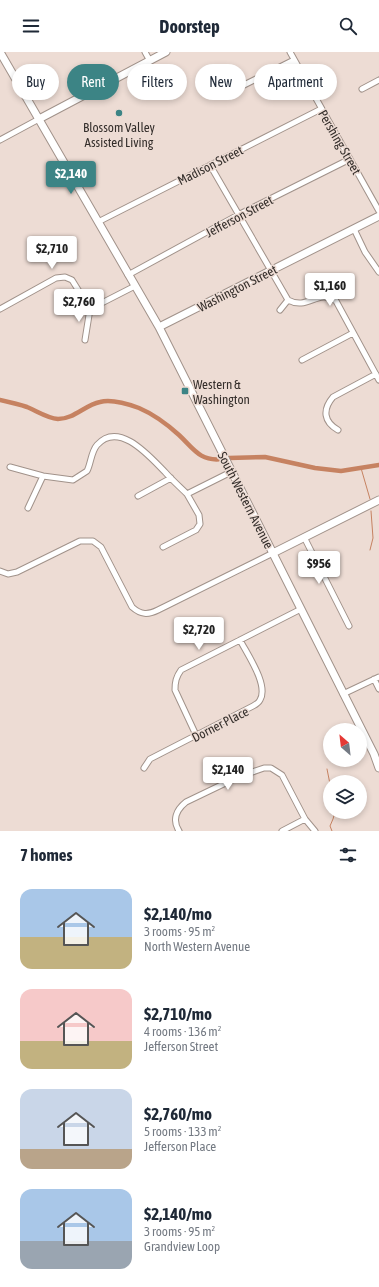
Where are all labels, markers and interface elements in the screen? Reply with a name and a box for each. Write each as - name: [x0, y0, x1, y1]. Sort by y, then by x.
- icon: menu: [20, 15, 42, 37]
- icon: search: [337, 15, 359, 37]
- text: Doorstep: [159, 16, 220, 37]
- chip: Buy: [12, 64, 59, 100]
- chip: Rent: [67, 64, 119, 100]
- chip: Filters: [127, 64, 187, 100]
- chip: New: [195, 64, 246, 100]
- chip: Apartment: [254, 64, 337, 100]
- street label: Pershing Street: [315, 107, 364, 177]
- marker: Blossom Valley Assisted Living: [114, 108, 124, 118]
- place label: Blossom Valley Assisted Living: [83, 120, 156, 150]
- street label: Madison Street: [175, 142, 246, 188]
- pin: $2,140: [38, 161, 104, 195]
- text: $2,140: [55, 166, 87, 181]
- street label: Jefferson Street: [203, 192, 276, 240]
- pin: $2,710: [19, 236, 85, 270]
- text: $2,710: [36, 241, 68, 256]
- street label: Washington Street: [195, 262, 280, 315]
- pin: $1,160: [297, 273, 363, 307]
- text: $1,160: [314, 278, 346, 293]
- pin: $2,760: [46, 289, 112, 323]
- text: $2,760: [63, 294, 95, 309]
- place label: Western & Washington: [193, 377, 250, 407]
- marker: Western & Washington: [180, 386, 190, 396]
- street label: South Western Avenue: [215, 449, 276, 551]
- pin: $956: [295, 551, 343, 585]
- text: $956: [307, 556, 331, 571]
- pin: $2,720: [166, 617, 232, 651]
- text: $2,720: [183, 622, 215, 637]
- street label: Dorner Place: [189, 704, 251, 745]
- north arrow: [323, 723, 367, 767]
- map controls: [323, 723, 367, 819]
- pin: $2,140: [195, 757, 261, 791]
- text: $2,140: [212, 762, 244, 777]
- button: layers: [323, 775, 367, 819]
- icon: filters: [337, 844, 359, 866]
- text: 7 homes: [20, 845, 73, 865]
- text: $2,140/mo: [144, 904, 212, 924]
- icon: home: [52, 905, 100, 953]
- text: 3 rooms · 95 m²: [144, 924, 215, 939]
- text: North Western Avenue: [144, 939, 250, 954]
- text: $2,710/mo: [144, 1004, 212, 1024]
- icon: home: [52, 1005, 100, 1053]
- text: 4 rooms · 136 m²: [144, 1024, 221, 1039]
- text: Jefferson Street: [144, 1039, 218, 1054]
- text: $2,760/mo: [144, 1104, 212, 1124]
- icon: home: [52, 1105, 100, 1153]
- text: 5 rooms · 133 m²: [144, 1124, 221, 1139]
- text: Jefferson Place: [144, 1139, 216, 1154]
- text: $2,140/mo: [144, 1204, 212, 1224]
- icon: home: [52, 1205, 100, 1253]
- text: 3 rooms · 95 m²: [144, 1224, 215, 1239]
- text: Grandview Loop: [144, 1239, 220, 1254]

